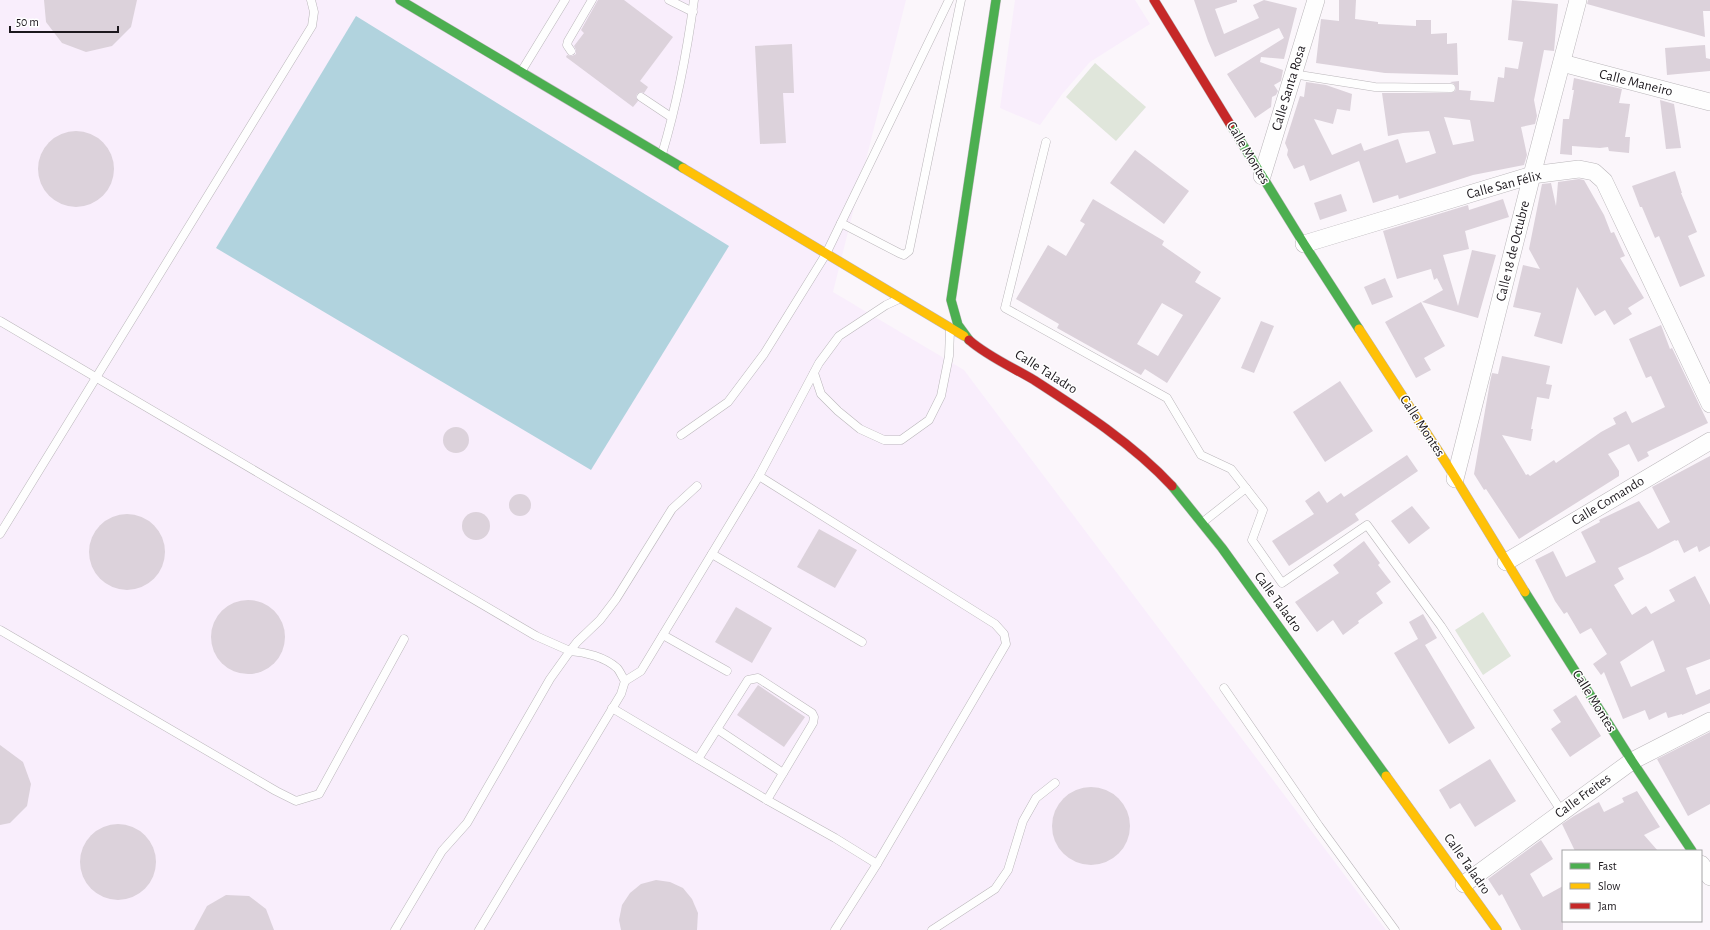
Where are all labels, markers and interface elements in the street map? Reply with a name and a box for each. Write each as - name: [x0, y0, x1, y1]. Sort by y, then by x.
- scale bar: [10, 8, 118, 34]
- text: 50 m: [16, 16, 39, 28]
- street label: Calle Santa Rosa: [1269, 43, 1309, 132]
- street label: Calle Maneiro: [1598, 67, 1674, 99]
- street label: Calle Montes: [1224, 119, 1272, 187]
- street label: Calle San Félix: [1465, 168, 1543, 202]
- street label: Calle 18 de Octubre: [1494, 199, 1532, 303]
- street label: Calle Taladro: [1012, 347, 1080, 397]
- street label: Calle Montes: [1397, 393, 1447, 459]
- street label: Calle Comando: [1569, 474, 1647, 528]
- street label: Calle Taladro: [1252, 569, 1304, 635]
- street label: Calle Montes: [1569, 668, 1619, 734]
- street label: Calle Freites: [1552, 771, 1614, 821]
- street label: Calle Taladro: [1441, 831, 1493, 897]
- legend: [1562, 850, 1702, 922]
- text: Fast: [1598, 860, 1617, 872]
- text: Slow: [1598, 880, 1620, 892]
- text: Jam: [1598, 900, 1617, 912]

